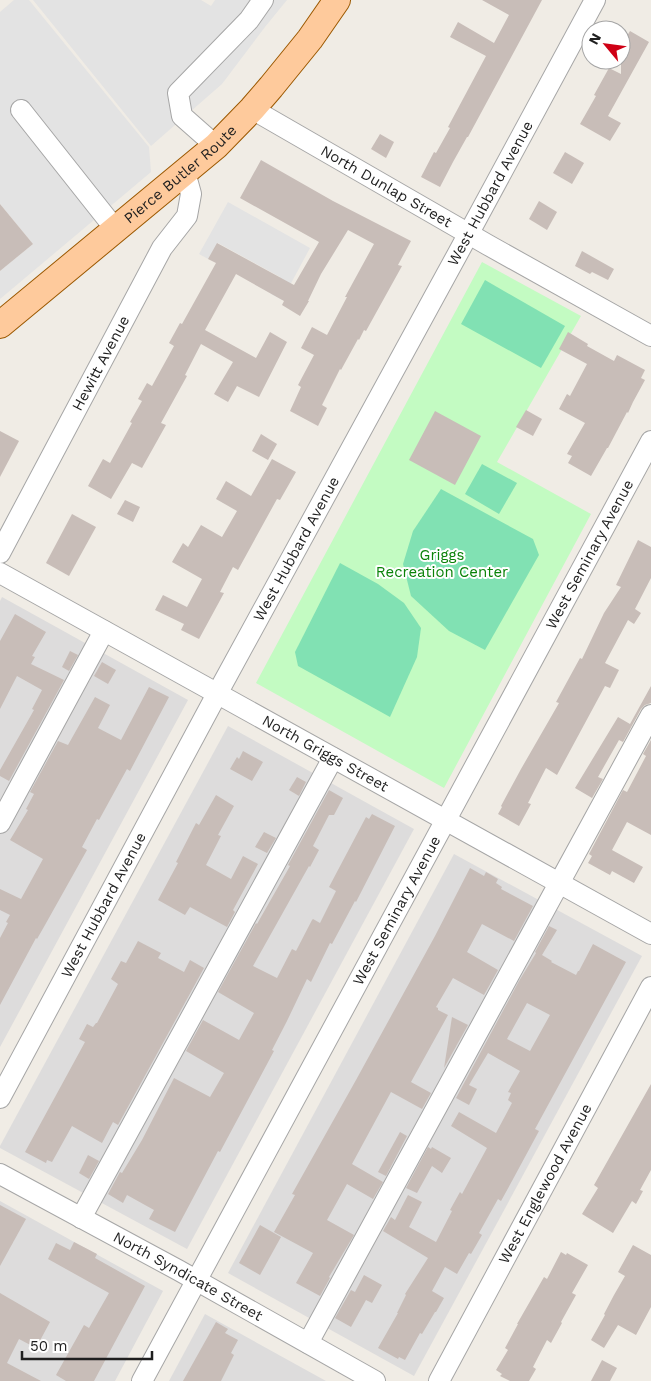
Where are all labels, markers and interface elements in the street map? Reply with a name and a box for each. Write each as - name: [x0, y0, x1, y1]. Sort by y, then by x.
- north arrow: [581, 20, 631, 70]
- text: N: [585, 30, 604, 47]
- street label: West Hubbard Avenue: [444, 118, 537, 269]
- street label: Pierce Butler Route: [120, 121, 240, 227]
- street label: North Dunlap Street: [317, 142, 456, 232]
- street label: Hewitt Avenue: [68, 312, 133, 414]
- street label: West Hubbard Avenue: [250, 473, 343, 624]
- street label: West Seminary Avenue: [542, 477, 637, 632]
- park label: Griggs Recreation Center: [376, 546, 508, 581]
- street label: North Griggs Street: [259, 711, 392, 796]
- street label: West Hubbard Avenue: [57, 829, 150, 981]
- street label: West Seminary Avenue: [349, 833, 445, 988]
- street label: West Englewood Avenue: [495, 1101, 596, 1267]
- street label: North Syndicate Street: [110, 1228, 266, 1325]
- scale bar: [22, 1328, 152, 1360]
- text: 50 m: [30, 1337, 67, 1355]

